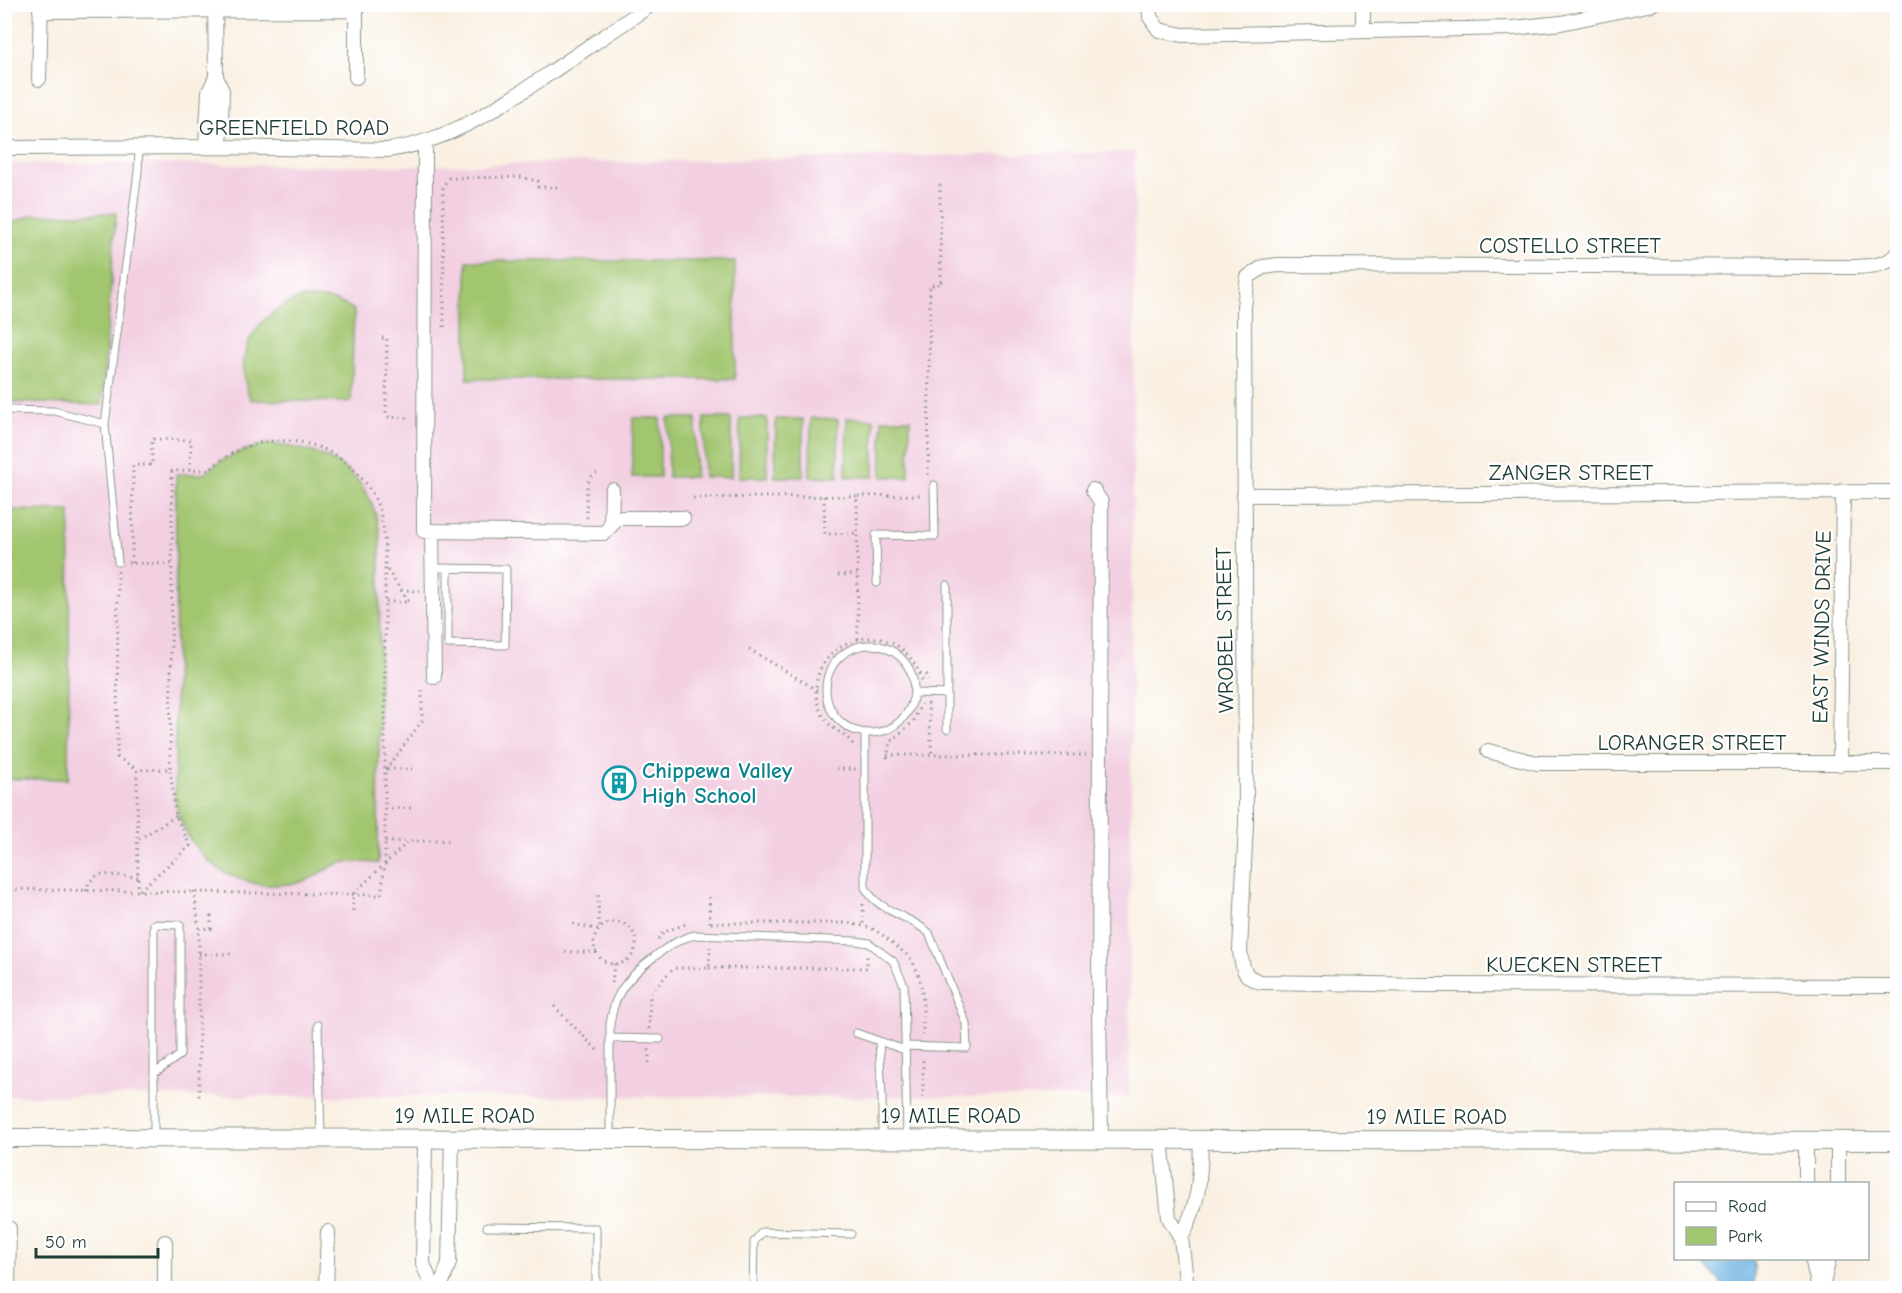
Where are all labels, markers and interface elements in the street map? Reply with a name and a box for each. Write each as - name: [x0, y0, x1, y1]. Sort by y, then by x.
- street label: GREENFIELD ROAD: [199, 115, 389, 141]
- street label: COSTELLO STREET: [1479, 233, 1662, 259]
- street label: ZANGER STREET: [1489, 460, 1654, 486]
- street label: EAST WINDS DRIVE: [1807, 530, 1837, 724]
- street label: WROBEL STREET: [1211, 546, 1239, 713]
- street label: LORANGER STREET: [1597, 730, 1787, 756]
- place label: Chippewa Valley High School: [642, 758, 793, 809]
- building icon: Chippewa Valley High School: [601, 765, 637, 801]
- street label: KUECKEN STREET: [1486, 952, 1663, 978]
- street label: 19 MILE ROAD: [395, 1103, 535, 1129]
- street label: 19 MILE ROAD: [881, 1103, 1021, 1129]
- street label: 19 MILE ROAD: [1367, 1104, 1507, 1130]
- legend: [1674, 1182, 1869, 1260]
- text: Road: [1728, 1196, 1767, 1217]
- scale bar: [36, 1221, 158, 1259]
- text: Park: [1728, 1226, 1763, 1247]
- text: 50 m: [45, 1232, 87, 1253]

